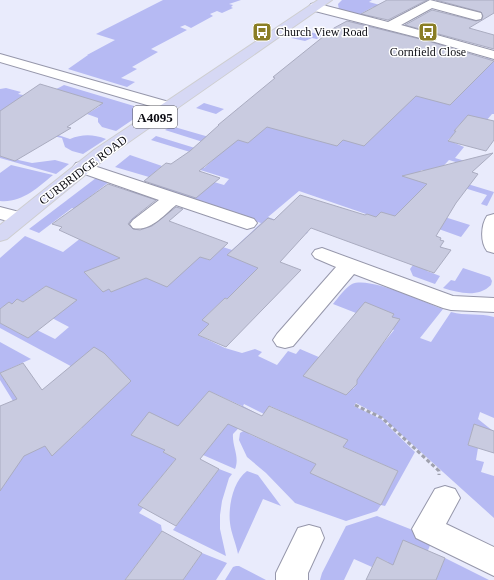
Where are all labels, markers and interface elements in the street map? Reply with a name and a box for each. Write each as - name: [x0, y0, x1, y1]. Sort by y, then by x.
- bus stop icon: Church View Road: [251, 21, 273, 43]
- bus stop icon: Cornfield Close: [417, 21, 439, 43]
- place label: Church View Road: [276, 25, 368, 39]
- place label: Cornfield Close: [390, 45, 466, 59]
- road number: A4095: [133, 106, 177, 128]
- street label: CURBRIDGE ROAD: [36, 132, 130, 208]

